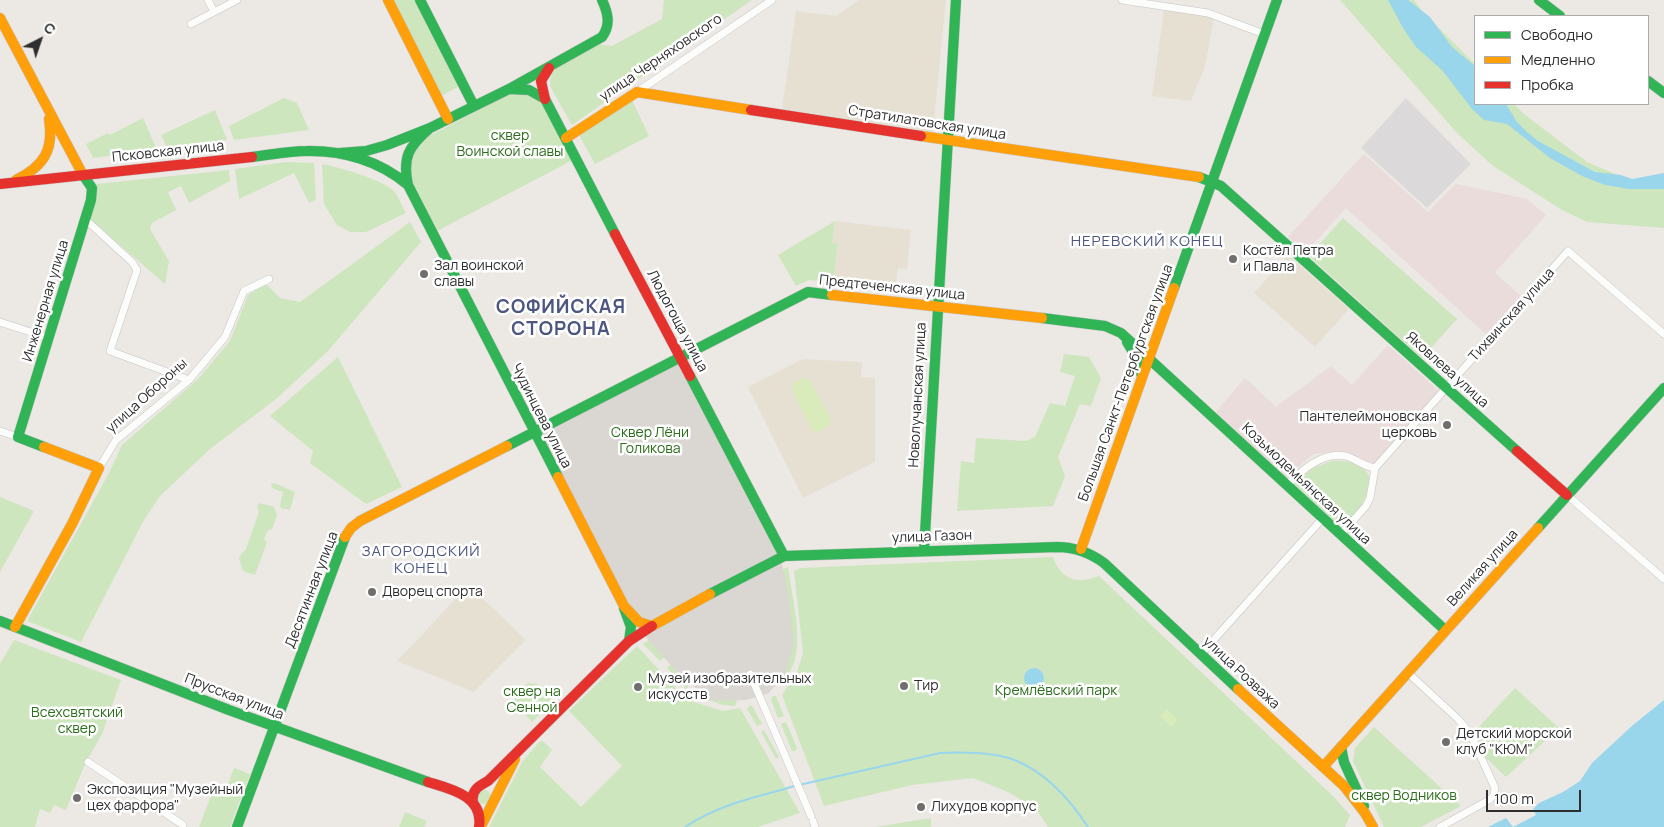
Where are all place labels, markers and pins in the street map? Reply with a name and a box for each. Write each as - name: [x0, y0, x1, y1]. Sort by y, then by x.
- place label: Костёл Петра и Павла: [1243, 243, 1334, 276]
- marker: Костёл Петра и Павла: [1227, 253, 1239, 265]
- place label: Зал воинской славы: [434, 258, 524, 290]
- marker: Зал воинской славы: [418, 268, 430, 280]
- place label: Пантелеймоновская церковь: [1300, 409, 1437, 442]
- marker: Пантелеймоновская церковь: [1441, 419, 1453, 431]
- place label: Дворец спорта: [382, 584, 483, 600]
- marker: Дворец спорта: [366, 586, 378, 598]
- place label: Музей изобразительных искусств: [648, 671, 811, 704]
- place label: Тир: [914, 678, 939, 694]
- marker: Тир: [898, 680, 910, 692]
- marker: Музей изобразительных искусств: [632, 681, 644, 693]
- place label: Детский морской клуб "КЮМ": [1456, 726, 1572, 759]
- marker: Детский морской клуб "КЮМ": [1440, 736, 1452, 748]
- place label: Экспозиция "Музейный цех фарфора": [87, 782, 243, 814]
- marker: Экспозиция "Музейный цех фарфора": [71, 792, 83, 804]
- place label: Лихудов корпус: [931, 799, 1036, 815]
- marker: Лихудов корпус: [915, 801, 927, 813]

